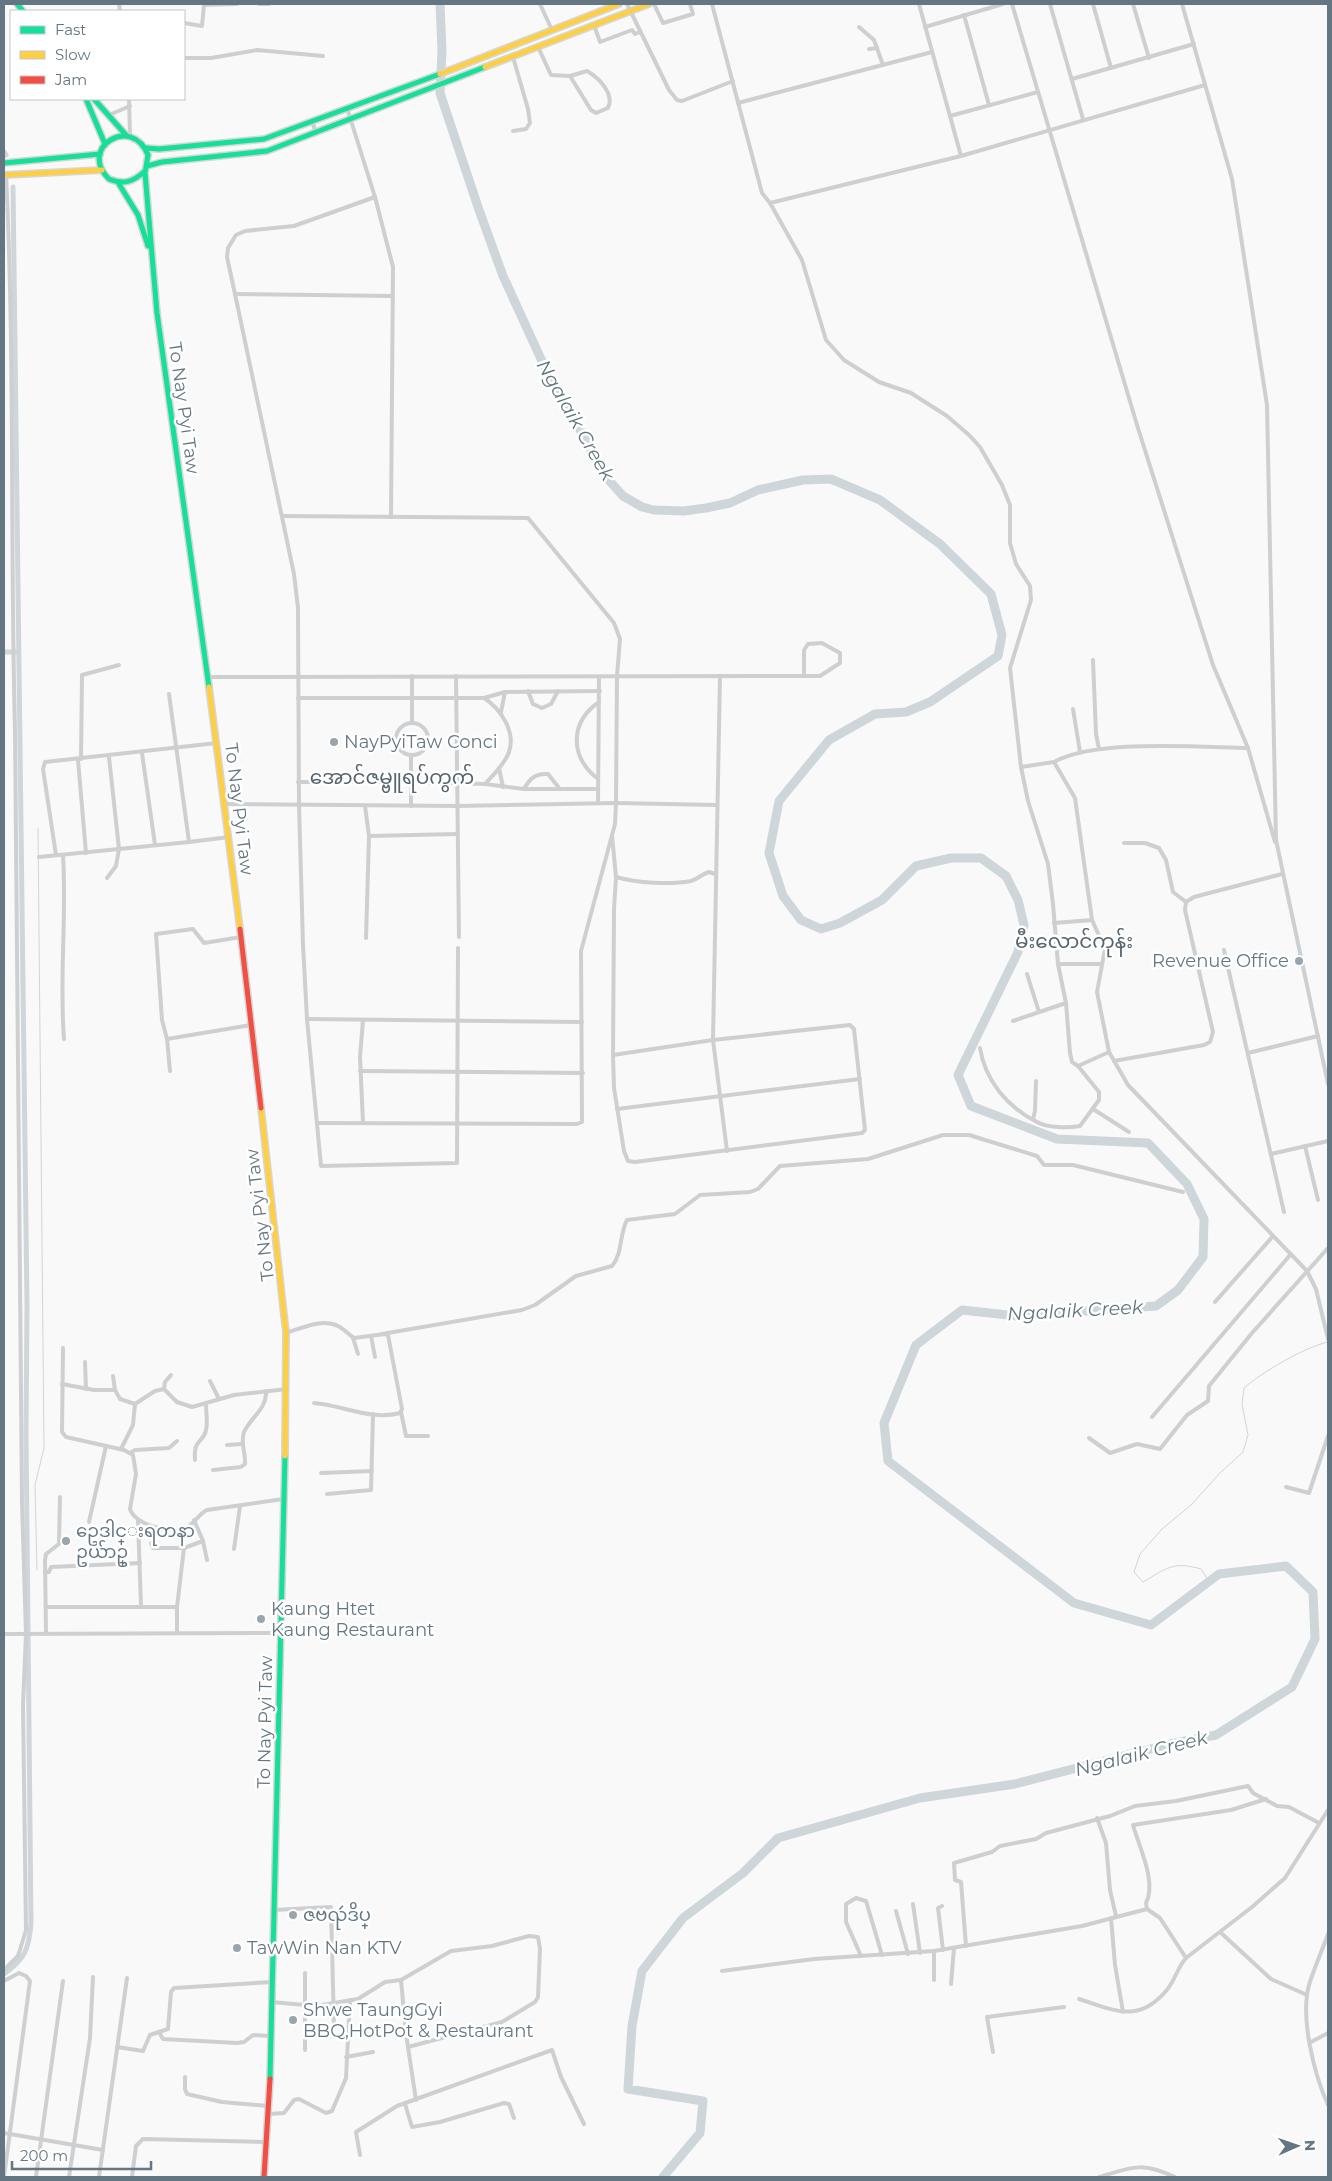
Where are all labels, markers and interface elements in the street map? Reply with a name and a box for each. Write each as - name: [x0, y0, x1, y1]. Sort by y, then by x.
- legend: [10, 10, 185, 100]
- text: Fast: [55, 20, 86, 39]
- text: Slow: [55, 45, 91, 64]
- text: Jam: [54, 70, 87, 89]
- street label: To Nay Pyi Taw: [164, 341, 204, 476]
- water label: Ngalaik Creek: [532, 356, 620, 485]
- place label: NayPyiTaw Conci: [344, 731, 498, 753]
- marker: NayPyiTaw Conci: [328, 736, 340, 748]
- street label: To Nay Pyi Taw: [220, 742, 258, 877]
- district label: အောင်ဇမ္ဗူရပ်ကွက်: [310, 763, 474, 793]
- district label: မီးလောင်ကုန်း: [1015, 927, 1133, 958]
- place label: Revenue Office: [1152, 950, 1289, 972]
- marker: Revenue Office: [1293, 955, 1305, 967]
- street label: To Nay Pyi Taw: [241, 1147, 279, 1282]
- water label: Ngalaik Creek: [1007, 1295, 1144, 1326]
- place label: ဥေဒါင္းရတနာ ဥယ်ာဥ္: [76, 1519, 195, 1567]
- marker: ဥေဒါင္းရတနာ ဥယ်ာဥ္: [60, 1535, 72, 1547]
- place label: Kaung Htet Kaung Restaurant: [271, 1598, 434, 1641]
- marker: Kaung Htet Kaung Restaurant: [255, 1613, 267, 1625]
- street label: To Nay Pyi Taw: [253, 1655, 277, 1789]
- water label: Ngalaik Creek: [1072, 1726, 1211, 1781]
- place label: ဇဗၺဴဒိပ္: [303, 1901, 371, 1930]
- marker: ဇဗၺဴဒိပ္: [287, 1909, 299, 1921]
- place label: TawWin Nan KTV: [247, 1937, 402, 1959]
- marker: TawWin Nan KTV: [231, 1942, 243, 1954]
- place label: Shwe TaungGyi BBQ,HotPot & Restaurant: [303, 1999, 534, 2042]
- marker: Shwe TaungGyi BBQ,HotPot & Restaurant: [287, 2014, 299, 2026]
- north arrow: [1272, 2121, 1322, 2171]
- scale bar: [12, 2138, 151, 2170]
- text: N: [1301, 2140, 1319, 2152]
- text: 200 m: [20, 2146, 68, 2165]

